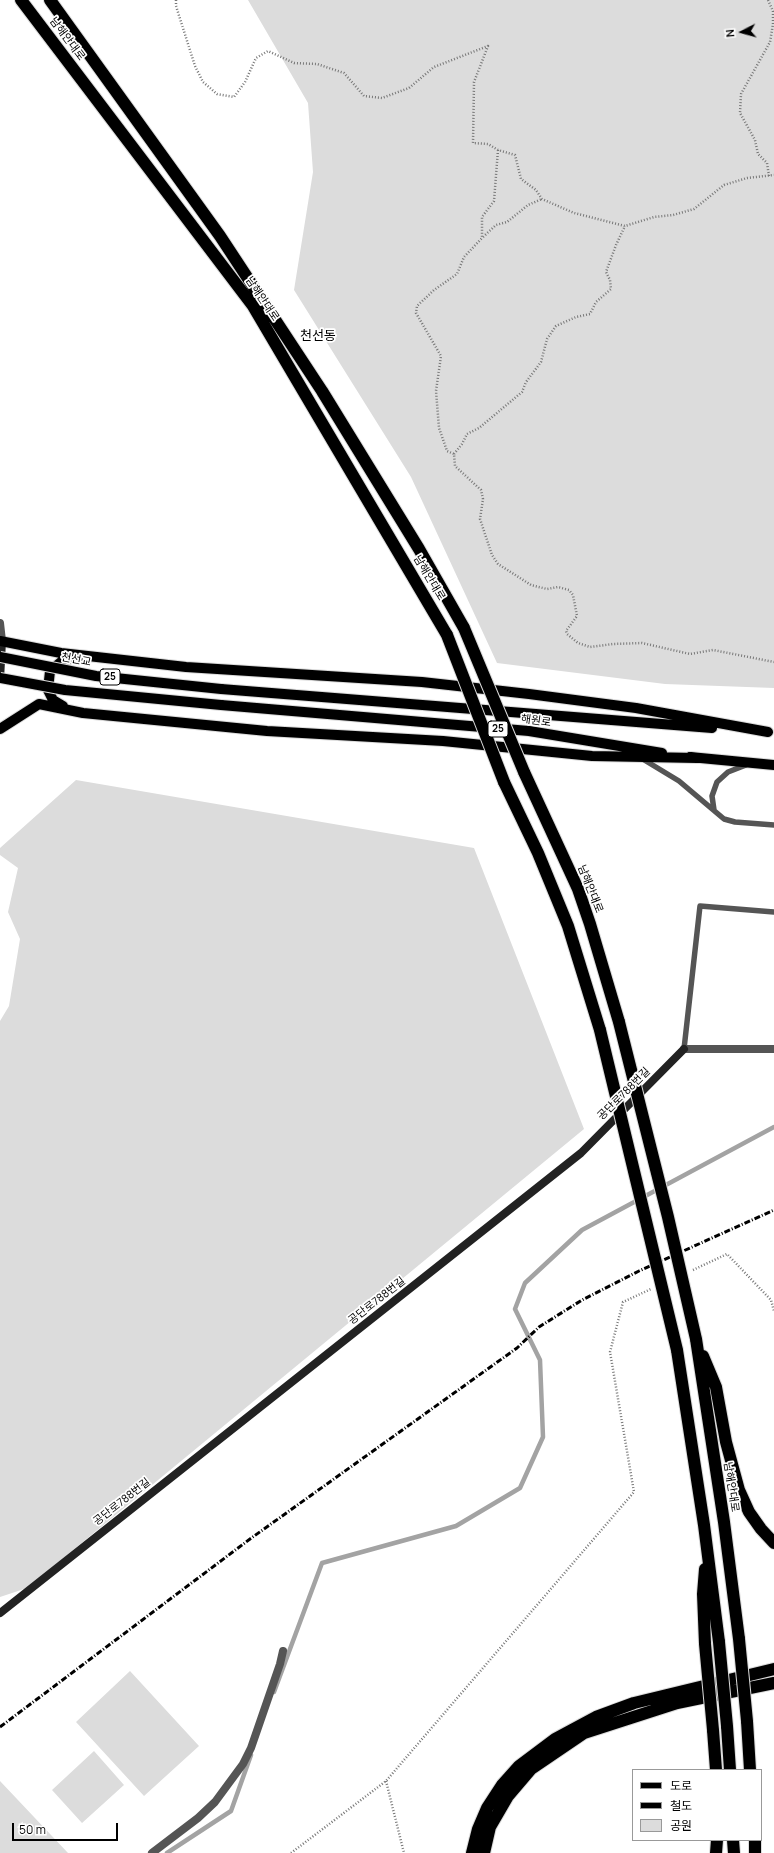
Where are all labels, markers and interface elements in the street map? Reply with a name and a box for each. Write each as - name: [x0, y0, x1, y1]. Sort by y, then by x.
- north arrow: [722, 12, 762, 52]
- street label: 남해안대로: [47, 15, 87, 63]
- text: N: [722, 29, 737, 38]
- street label: 남해안대로: [242, 274, 282, 324]
- district label: 천선동: [300, 328, 336, 344]
- street label: 남해안대로: [410, 553, 448, 603]
- street label: 천선교: [60, 651, 92, 669]
- road number: 25: [100, 669, 120, 685]
- street label: 해원로: [520, 712, 552, 730]
- road number: 25: [488, 721, 508, 737]
- street label: 남해안대로: [574, 863, 606, 915]
- street label: 공단로788번길: [595, 1065, 653, 1123]
- street label: 공단로788번길: [346, 1275, 408, 1327]
- street label: 남해안대로: [721, 1461, 741, 1513]
- street label: 공단로788번길: [91, 1476, 153, 1528]
- legend: [632, 1769, 762, 1841]
- text: 도로: [670, 1777, 692, 1794]
- text: 철도: [670, 1797, 692, 1814]
- scale bar: [14, 1815, 120, 1841]
- text: 공원: [670, 1817, 692, 1834]
- text: 50 m: [19, 1821, 46, 1838]

